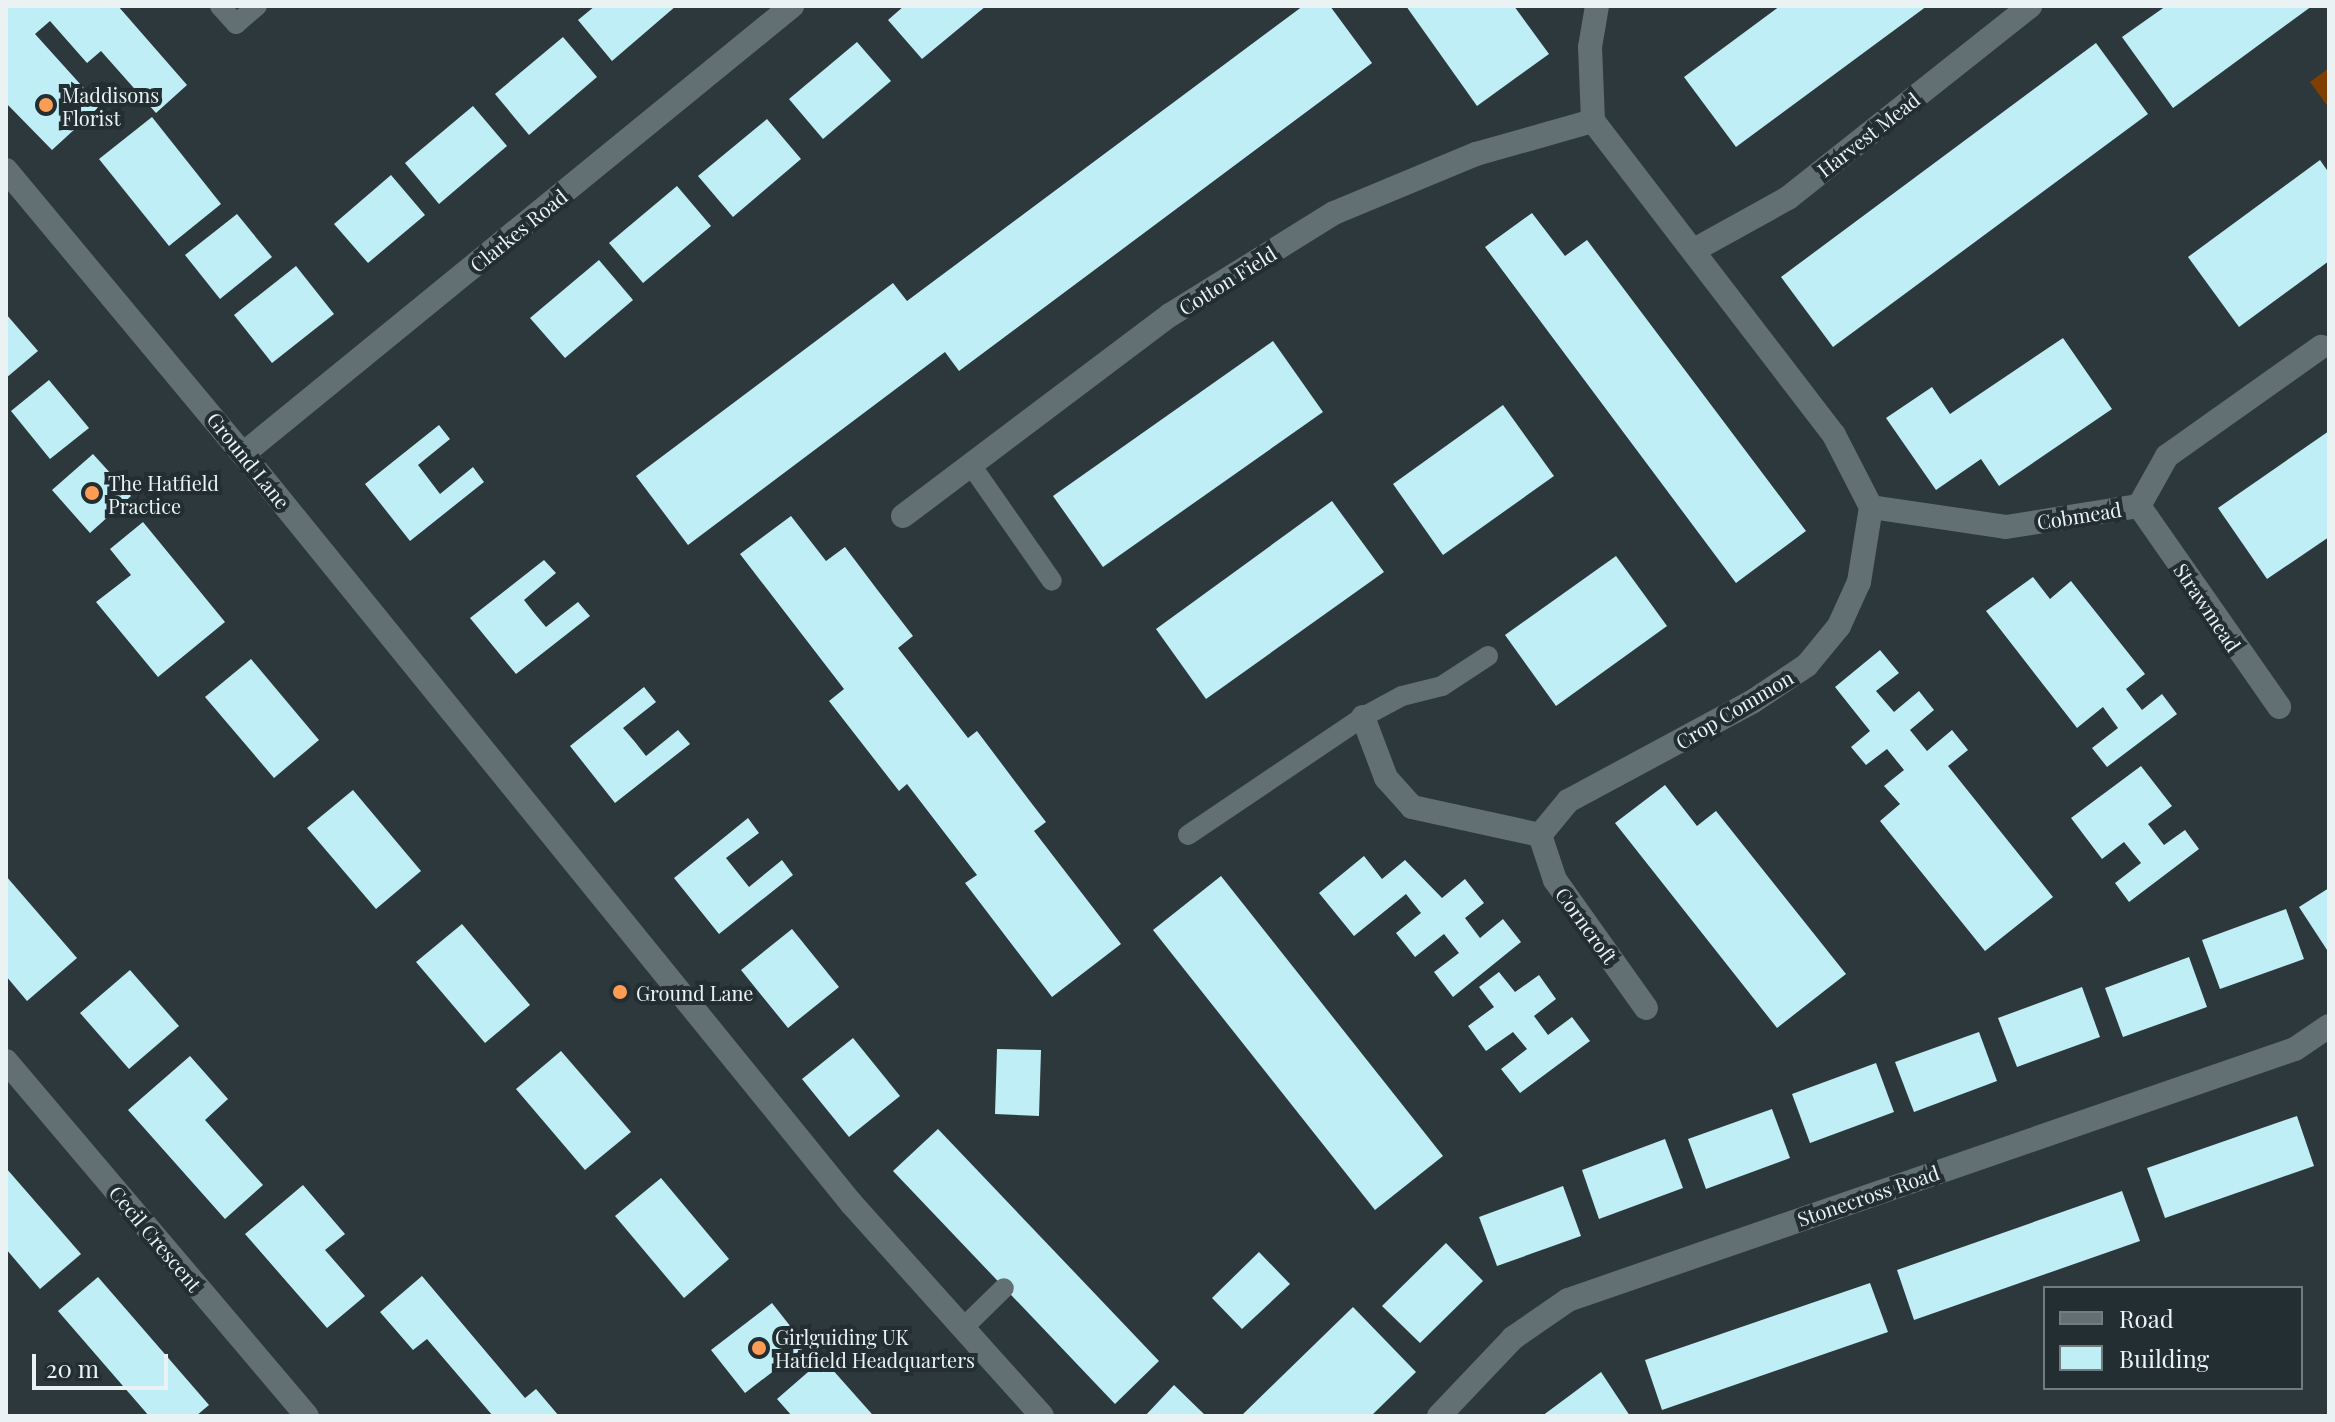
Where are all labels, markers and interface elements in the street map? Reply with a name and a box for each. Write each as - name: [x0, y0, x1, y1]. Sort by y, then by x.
- place label: Maddisons Florist: [62, 82, 159, 129]
- street label: Harvest Mead: [1812, 87, 1924, 181]
- marker: Maddisons Florist: [37, 96, 55, 114]
- street label: Clarkes Road: [465, 184, 571, 276]
- street label: Cotton Field: [1174, 241, 1280, 319]
- street label: Ground Lane: [203, 407, 295, 513]
- place label: The Hatfield Practice: [108, 470, 219, 517]
- marker: The Hatfield Practice: [83, 484, 101, 502]
- street label: Cobmead: [2035, 496, 2123, 534]
- street label: Strawmead: [2170, 558, 2246, 656]
- street label: Crop Common: [1671, 664, 1797, 754]
- street label: Corncroft: [1551, 882, 1623, 968]
- place label: Ground Lane: [636, 980, 753, 1004]
- marker: Ground Lane: [611, 983, 629, 1001]
- street label: Stonecross Road: [1794, 1159, 1942, 1231]
- street label: Cecil Crescent: [105, 1180, 207, 1296]
- legend: [2043, 1286, 2303, 1390]
- text: Road: [2119, 1302, 2174, 1334]
- place label: Girlguiding UK Hatfield Headquarters: [775, 1324, 975, 1371]
- scale bar: [36, 1338, 172, 1388]
- marker: Girlguiding UK Hatfield Headquarters: [750, 1339, 768, 1357]
- text: Building: [2119, 1342, 2209, 1374]
- text: 20 m: [46, 1352, 99, 1384]

